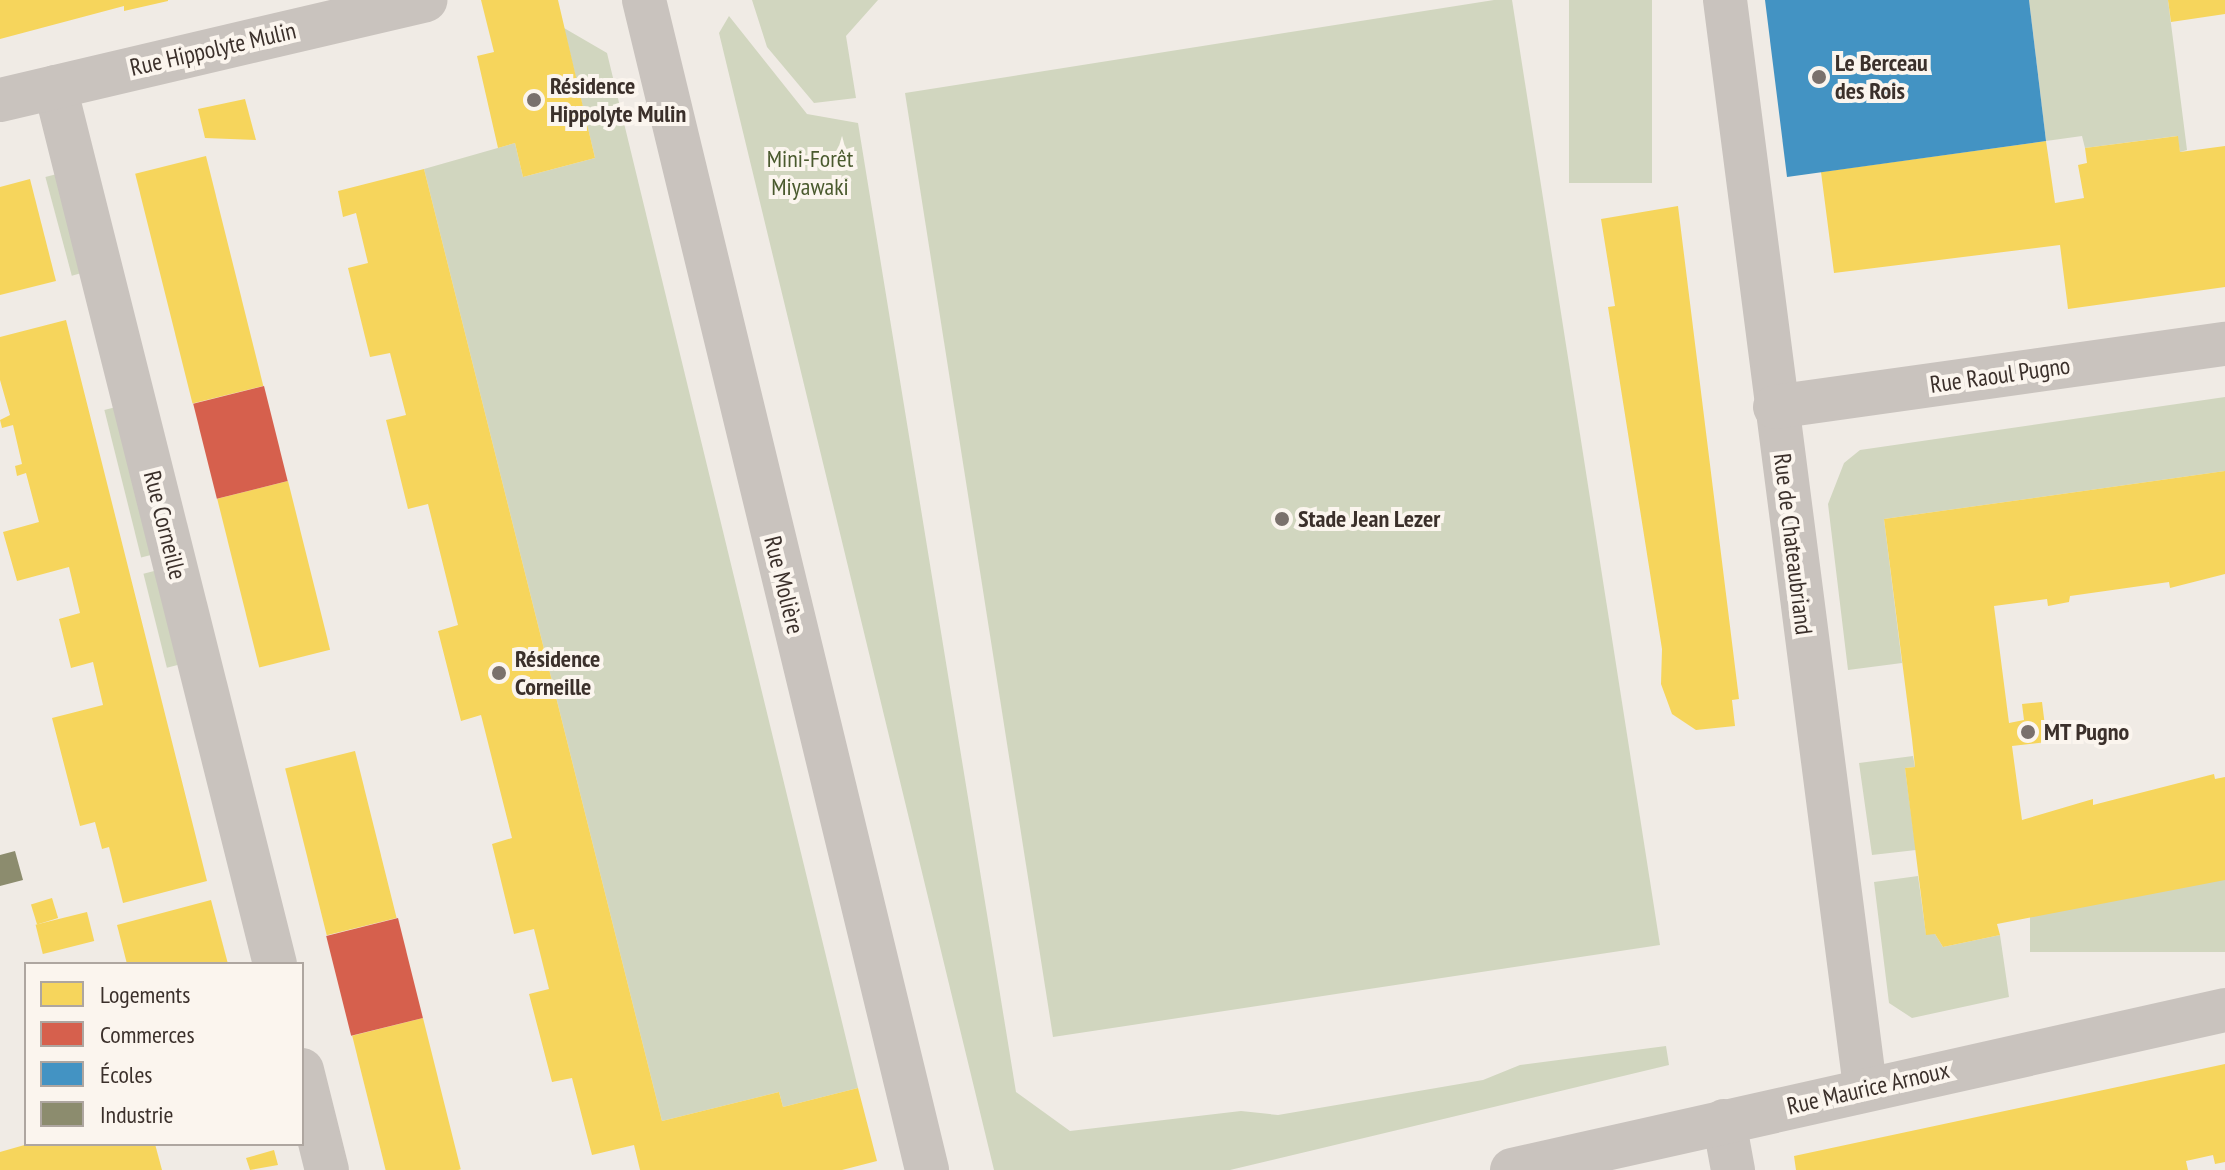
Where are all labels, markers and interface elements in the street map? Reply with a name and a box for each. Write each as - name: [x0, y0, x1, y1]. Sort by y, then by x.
- street label: Rue Hippolyte Mulin: [127, 16, 299, 82]
- place label: Le Berceau des Rois: [1835, 49, 1928, 105]
- marker: Le Berceau des Rois: [1810, 68, 1828, 86]
- place label: Résidence Hippolyte Mulin: [550, 72, 686, 128]
- marker: Résidence Hippolyte Mulin: [525, 91, 543, 109]
- park label: Mini-Forêt Miyawaki: [767, 145, 853, 201]
- street label: Rue Raoul Pugno: [1928, 351, 2072, 399]
- street label: Rue de Chateaubriand: [1768, 452, 1818, 636]
- street label: Rue Corneille: [138, 468, 192, 582]
- place label: Stade Jean Lezer: [1298, 505, 1440, 533]
- marker: Stade Jean Lezer: [1273, 510, 1291, 528]
- street label: Rue Molière: [758, 533, 810, 637]
- place label: Résidence Corneille: [515, 645, 600, 701]
- marker: Résidence Corneille: [490, 664, 508, 682]
- place label: MT Pugno: [2044, 718, 2130, 746]
- marker: MT Pugno: [2019, 723, 2037, 741]
- legend: [24, 962, 304, 1146]
- text: Logements: [100, 979, 190, 1010]
- text: Commerces: [100, 1019, 195, 1050]
- street label: Rue Maurice Arnoux: [1784, 1055, 1952, 1121]
- text: Écoles: [100, 1059, 152, 1090]
- text: Industrie: [100, 1099, 173, 1130]

